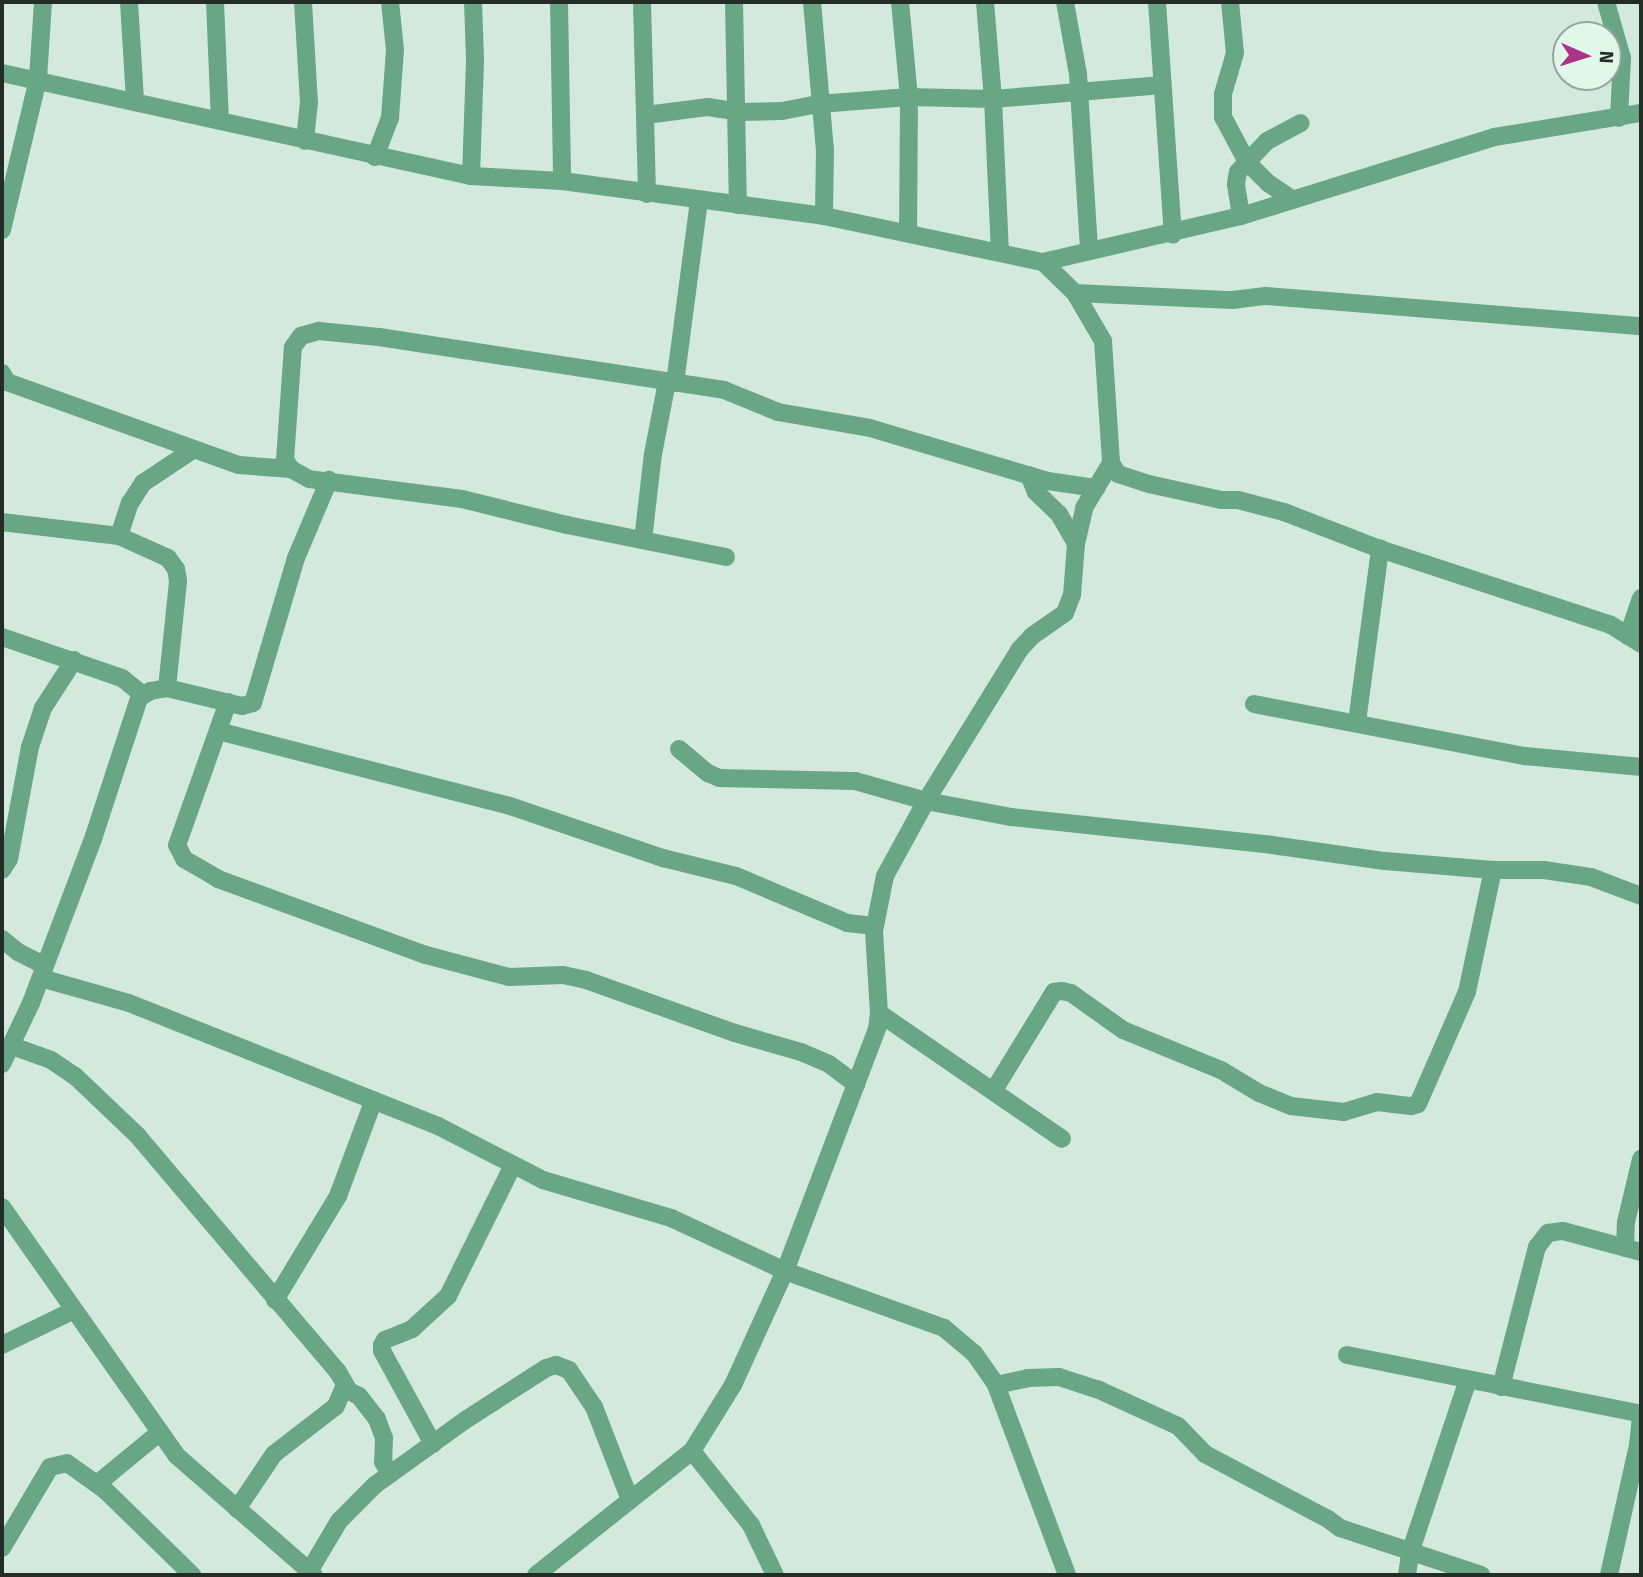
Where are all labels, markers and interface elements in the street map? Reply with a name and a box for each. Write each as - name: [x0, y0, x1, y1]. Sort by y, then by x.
- north arrow: [1552, 21, 1622, 91]
- text: N: [1595, 50, 1618, 64]

